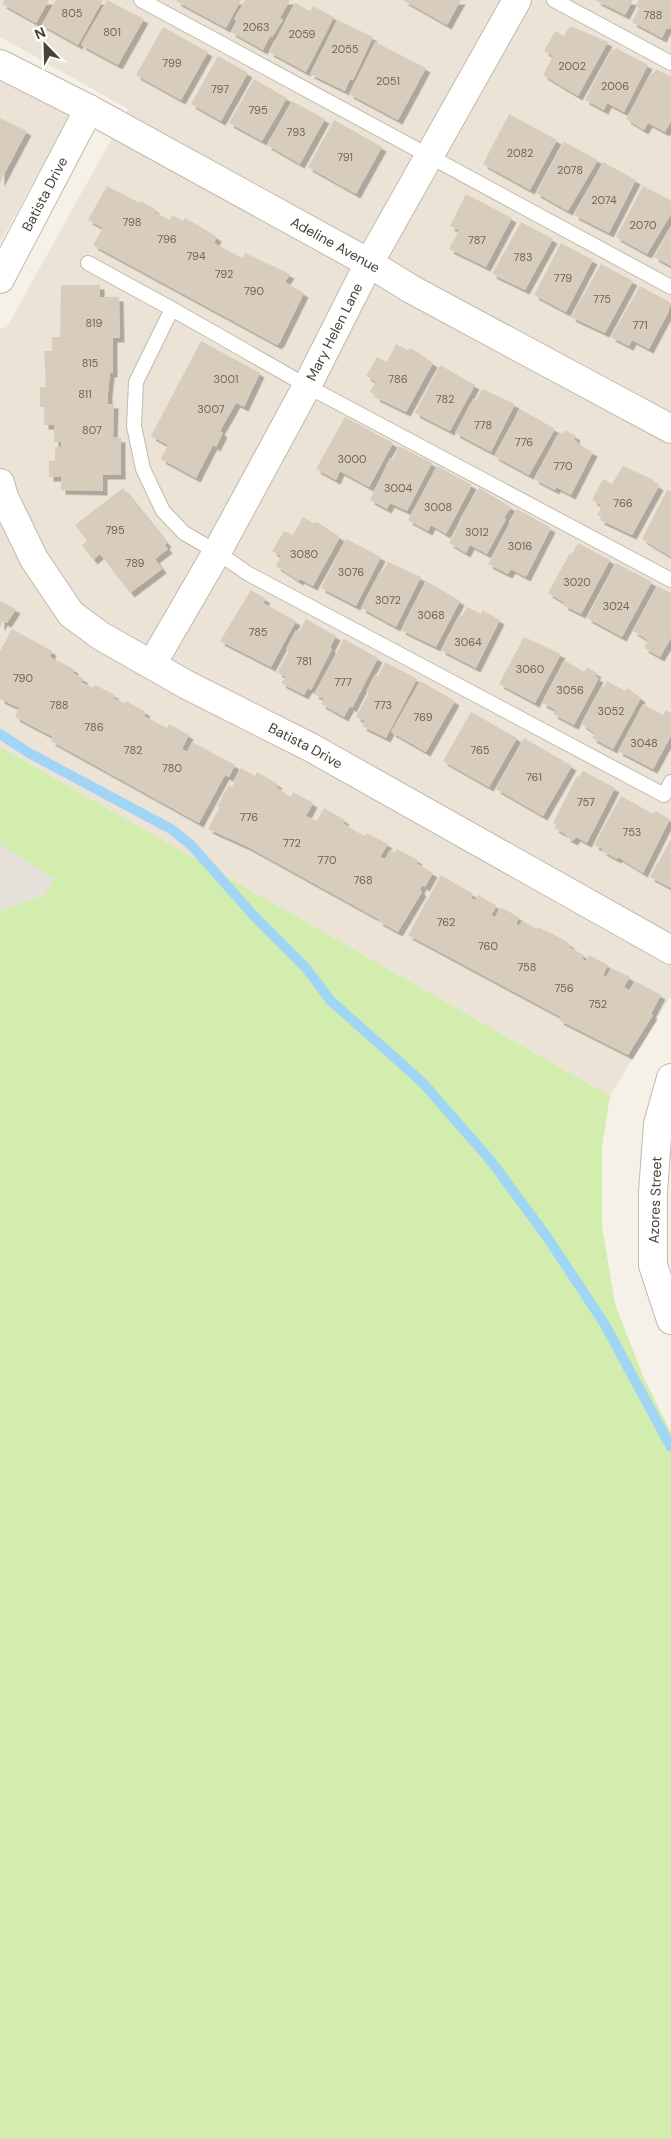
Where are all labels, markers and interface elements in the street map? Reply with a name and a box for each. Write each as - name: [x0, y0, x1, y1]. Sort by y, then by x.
- house number: 805: [62, 6, 83, 20]
- house number: 788: [643, 8, 663, 22]
- north arrow: [20, 20, 70, 70]
- house number: 2063: [242, 20, 270, 34]
- text: N: [32, 23, 48, 43]
- house number: 801: [103, 25, 121, 39]
- house number: 2059: [288, 27, 316, 41]
- house number: 2055: [331, 42, 359, 56]
- house number: 799: [162, 56, 182, 70]
- house number: 2002: [558, 59, 586, 73]
- house number: 2051: [376, 74, 400, 88]
- house number: 2006: [601, 79, 629, 93]
- house number: 797: [211, 82, 229, 96]
- house number: 795: [248, 103, 268, 117]
- house number: 793: [287, 125, 305, 139]
- house number: 2082: [507, 146, 533, 160]
- house number: 791: [337, 150, 353, 164]
- street label: Batista Drive: [18, 154, 71, 234]
- house number: 2078: [557, 163, 583, 177]
- house number: 2074: [591, 193, 617, 207]
- street label: Adeline Avenue: [288, 213, 384, 277]
- house number: 798: [123, 215, 142, 229]
- house number: 2070: [630, 218, 656, 232]
- house number: 796: [157, 232, 177, 246]
- house number: 787: [468, 233, 486, 247]
- house number: 794: [186, 249, 206, 263]
- house number: 783: [514, 250, 532, 264]
- house number: 792: [215, 267, 233, 281]
- house number: 779: [554, 271, 572, 285]
- street label: Mary Helen Lane: [302, 280, 367, 384]
- house number: 790: [244, 284, 264, 298]
- house number: 775: [593, 292, 611, 306]
- house number: 819: [86, 316, 102, 330]
- house number: 771: [632, 318, 648, 332]
- house number: 815: [82, 356, 99, 370]
- house number: 3001: [214, 372, 238, 386]
- house number: 786: [388, 372, 408, 386]
- house number: 811: [78, 387, 92, 401]
- house number: 782: [436, 392, 454, 406]
- house number: 3007: [197, 402, 225, 416]
- house number: 778: [474, 418, 492, 432]
- house number: 807: [82, 423, 102, 437]
- house number: 776: [515, 435, 533, 449]
- house number: 3000: [337, 452, 367, 466]
- house number: 770: [553, 459, 573, 473]
- house number: 3004: [384, 481, 412, 495]
- house number: 766: [613, 496, 633, 510]
- house number: 3008: [424, 500, 452, 514]
- house number: 795: [105, 523, 125, 537]
- house number: 3012: [465, 525, 489, 539]
- house number: 3016: [508, 539, 532, 553]
- house number: 3080: [290, 547, 318, 561]
- house number: 789: [126, 556, 145, 570]
- house number: 3076: [338, 565, 364, 579]
- house number: 3020: [563, 575, 591, 589]
- house number: 3072: [375, 593, 401, 607]
- house number: 3024: [603, 599, 630, 613]
- house number: 3068: [417, 608, 445, 622]
- house number: 785: [248, 625, 268, 639]
- house number: 3064: [454, 635, 482, 649]
- house number: 781: [296, 654, 312, 668]
- house number: 3060: [516, 662, 544, 676]
- house number: 790: [13, 671, 33, 685]
- house number: 777: [334, 675, 352, 689]
- house number: 3056: [556, 683, 584, 697]
- house number: 788: [49, 698, 69, 712]
- house number: 773: [374, 698, 392, 712]
- house number: 3052: [598, 704, 624, 718]
- house number: 769: [413, 710, 433, 724]
- street label: Batista Drive: [265, 719, 346, 773]
- house number: 786: [84, 720, 104, 734]
- house number: 3048: [630, 736, 658, 750]
- house number: 782: [124, 743, 142, 757]
- house number: 765: [471, 743, 490, 757]
- house number: 780: [162, 761, 182, 775]
- house number: 761: [526, 770, 542, 784]
- house number: 757: [577, 795, 595, 809]
- house number: 776: [240, 810, 258, 824]
- house number: 753: [623, 825, 641, 839]
- house number: 772: [283, 836, 301, 850]
- house number: 770: [317, 853, 337, 867]
- house number: 768: [353, 873, 373, 887]
- house number: 762: [437, 915, 455, 929]
- house number: 760: [478, 939, 498, 953]
- house number: 758: [518, 960, 536, 974]
- house number: 756: [554, 981, 574, 995]
- house number: 752: [589, 997, 607, 1011]
- street label: Azores Street: [644, 1156, 666, 1244]

